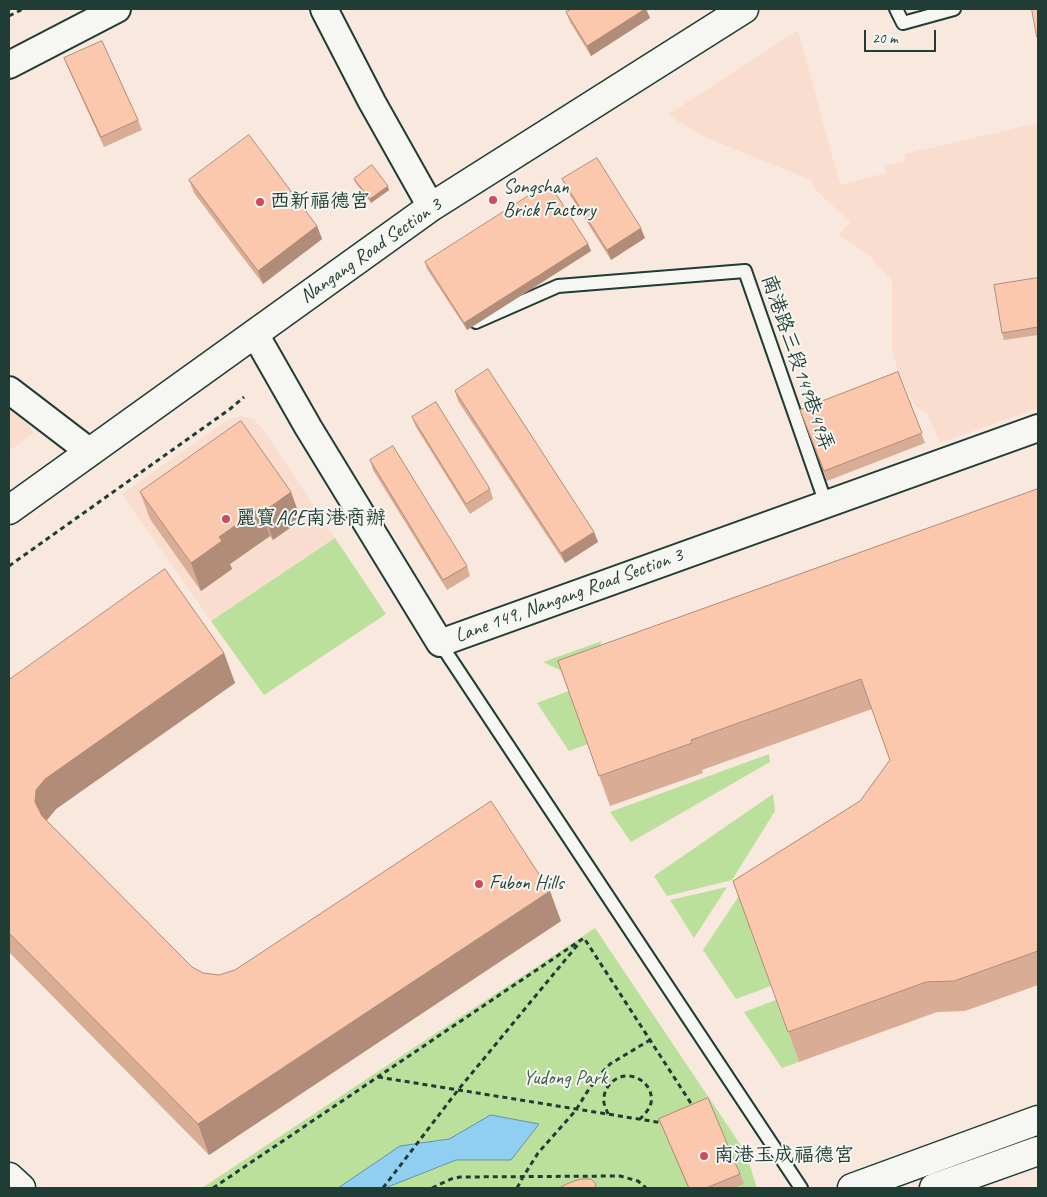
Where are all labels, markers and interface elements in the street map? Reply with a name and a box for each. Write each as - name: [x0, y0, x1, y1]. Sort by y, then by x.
- scale bar: [867, 20, 940, 52]
- text: 20 m: [872, 29, 898, 48]
- place label: Songshan Brick Factory: [503, 176, 596, 223]
- place label: 西新福德宮: [270, 190, 370, 214]
- street label: Nangang Road Section 3: [296, 193, 446, 309]
- marker: Songshan Brick Factory: [487, 194, 499, 206]
- marker: 西新福德宮: [254, 196, 266, 208]
- street label: 南港路三段149巷49弄: [756, 272, 838, 454]
- place label: 麗寶ACE南港商辦: [236, 507, 386, 531]
- marker: 麗寶ACE南港商辦: [220, 513, 232, 525]
- street label: Lane 149, Nangang Road Section 3: [452, 544, 686, 648]
- place label: Fubon Hills: [489, 872, 563, 896]
- marker: Fubon Hills: [473, 878, 485, 890]
- park label: Yudong Park: [523, 1067, 607, 1091]
- place label: 南港玉成福德宮: [714, 1144, 854, 1168]
- marker: 南港玉成福德宮: [698, 1150, 710, 1162]

